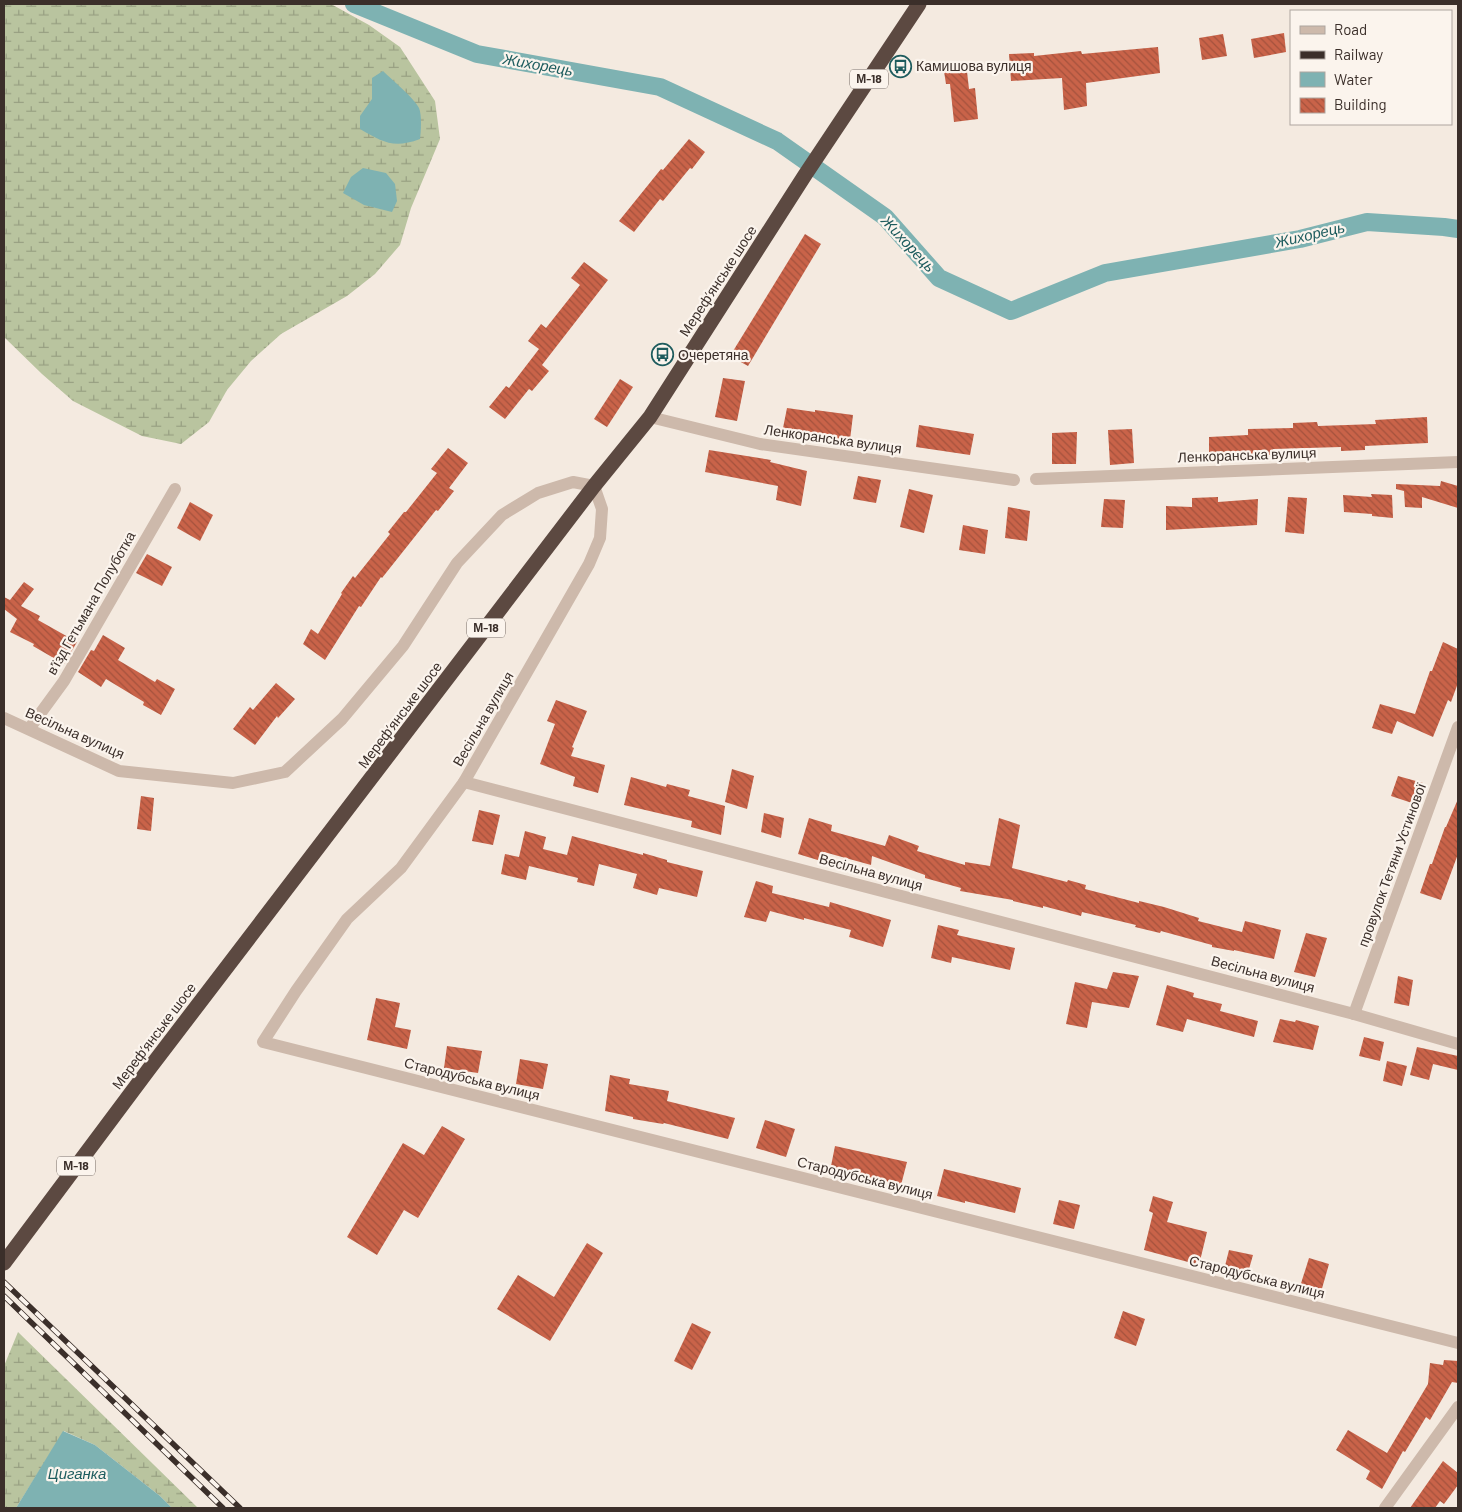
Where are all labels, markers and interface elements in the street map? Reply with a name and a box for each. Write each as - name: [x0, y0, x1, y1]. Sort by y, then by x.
- legend: [1290, 10, 1452, 125]
- text: Road: [1334, 20, 1367, 38]
- text: Railway: [1334, 45, 1383, 63]
- water label: Жихорець: [501, 49, 575, 79]
- bus stop icon: Камишова вулиця: [888, 54, 912, 78]
- place label: Камишова вулиця: [916, 57, 1032, 74]
- road number: М-18: [850, 70, 888, 88]
- text: Water: [1334, 70, 1373, 88]
- text: Building: [1334, 95, 1387, 113]
- water label: Жихорець: [877, 211, 940, 275]
- water label: Жихорець: [1272, 217, 1346, 251]
- street label: Мереф’янське шосе: [675, 222, 760, 339]
- bus stop icon: Очеретяна: [650, 343, 674, 367]
- place label: Очеретяна: [678, 346, 749, 363]
- street label: Ленкоранська вулиця: [763, 420, 903, 457]
- street label: Ленкоранська вулиця: [1177, 444, 1317, 465]
- street label: в'їзд Гетьмана Полуботка: [43, 528, 139, 677]
- road number: М-18: [467, 618, 505, 638]
- street label: Мереф’янське шосе: [354, 658, 445, 771]
- street label: Весільна вулиця: [449, 668, 517, 769]
- street label: Весільна вулиця: [23, 703, 127, 762]
- street label: провулок Тетяни Устинової: [1354, 780, 1429, 949]
- street label: Весільна вулиця: [818, 850, 925, 894]
- street label: Весільна вулиця: [1210, 952, 1317, 996]
- street label: Мереф’янське шосе: [108, 979, 199, 1092]
- street label: Стародубська вулиця: [402, 1053, 542, 1104]
- street label: Стародубська вулиця: [795, 1152, 935, 1203]
- road number: М-18: [57, 1156, 95, 1176]
- street label: Стародубська вулиця: [1187, 1251, 1327, 1302]
- water label: Циганка: [48, 1464, 106, 1482]

